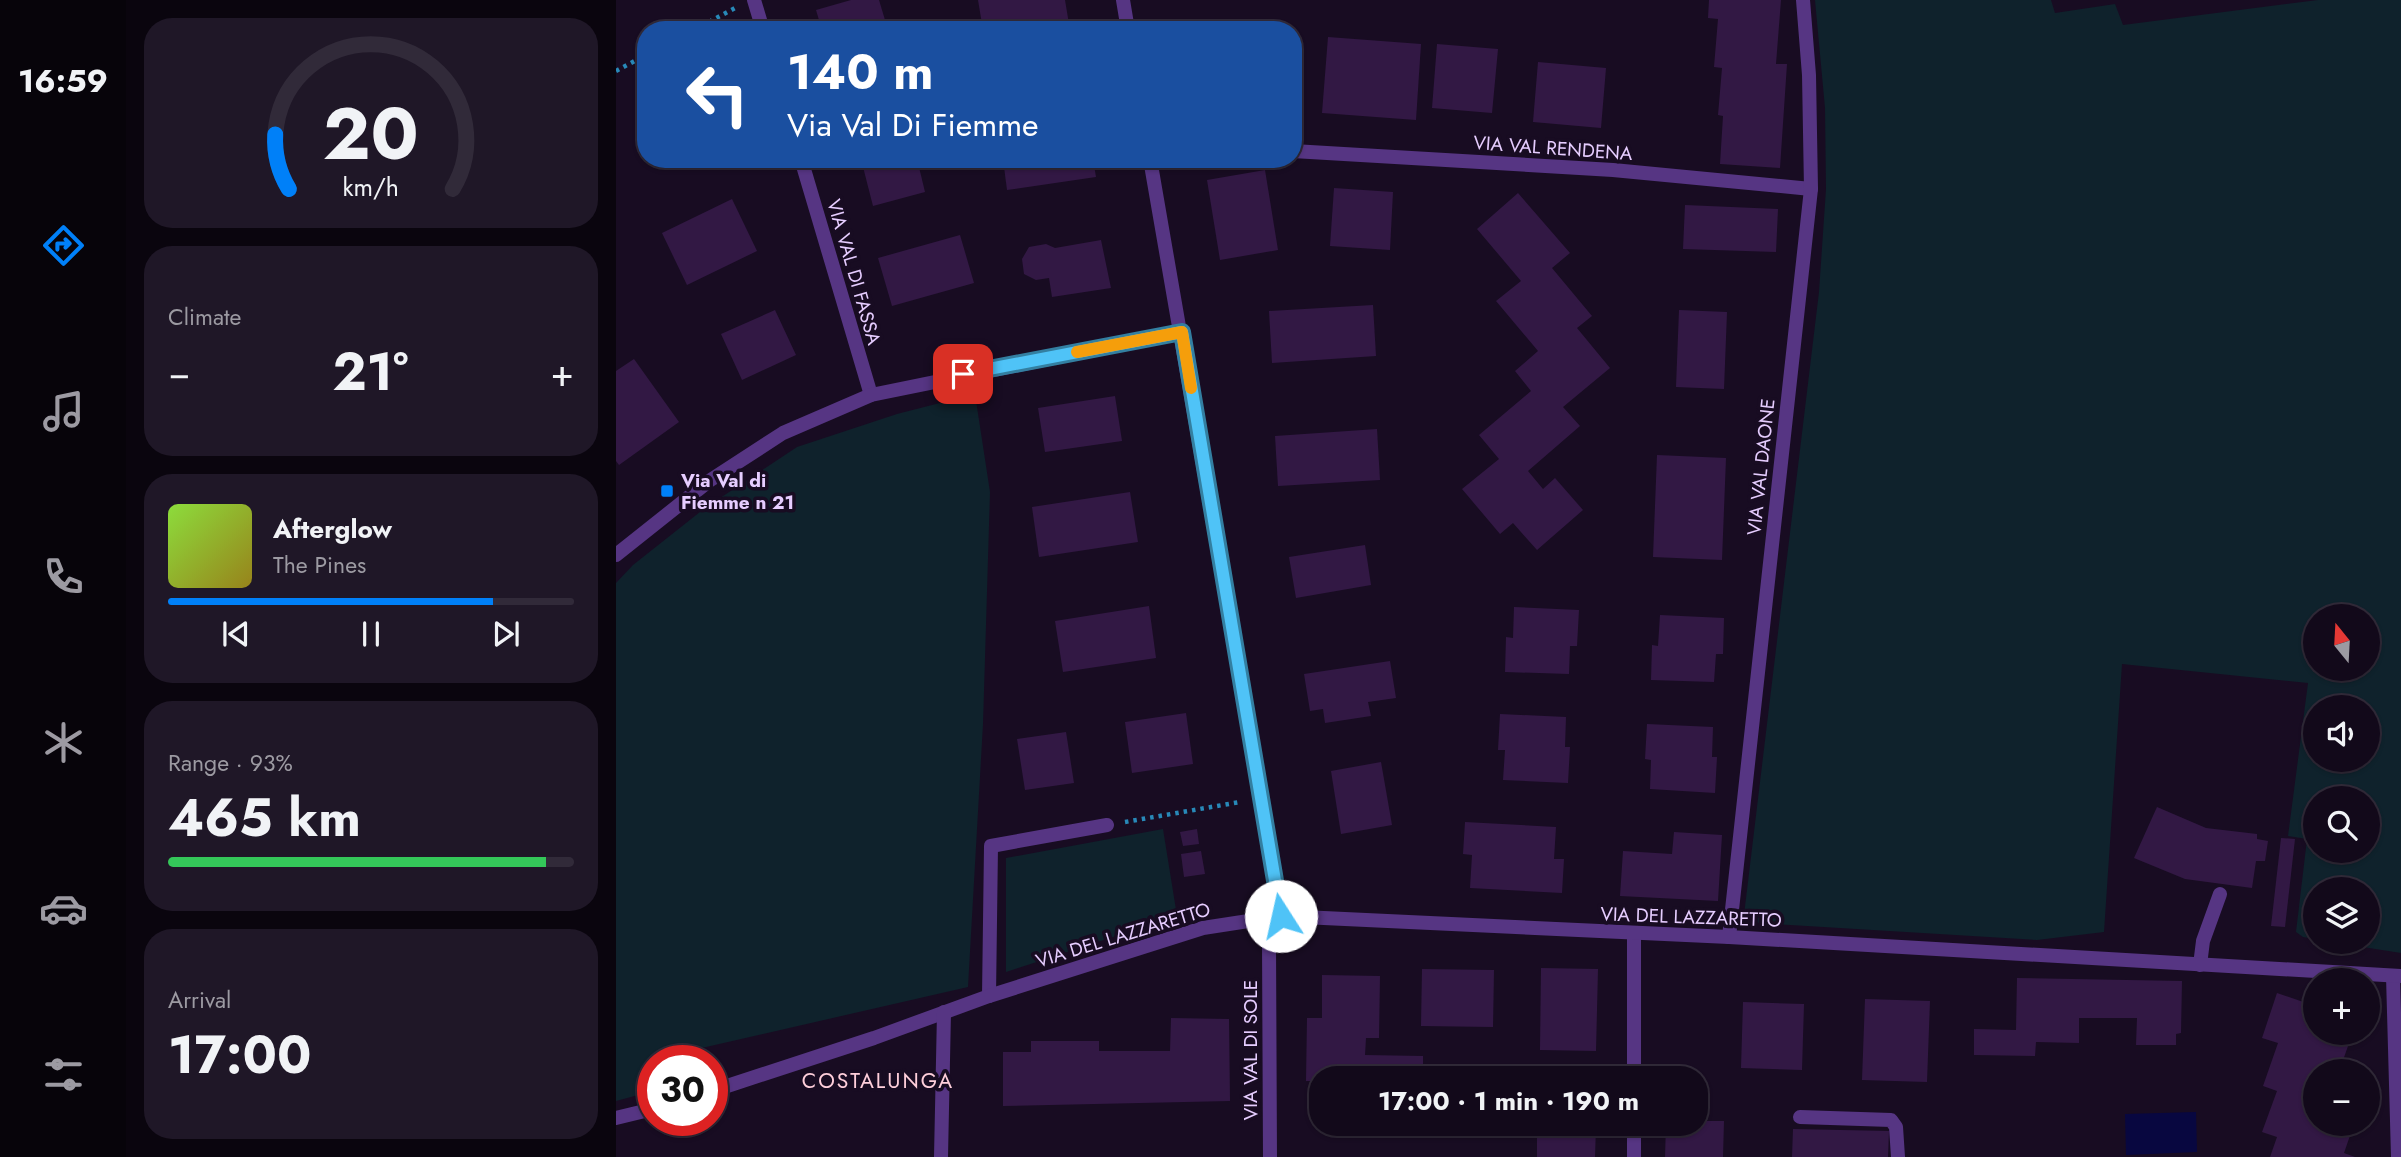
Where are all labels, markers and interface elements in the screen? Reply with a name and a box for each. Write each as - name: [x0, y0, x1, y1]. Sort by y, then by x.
- text: 140 m: [787, 37, 933, 107]
- icon: left: [672, 49, 763, 140]
- text: 16:59: [18, 58, 108, 104]
- text: 20: [323, 81, 419, 186]
- text: Via Val Di Fiemme: [787, 102, 1039, 148]
- street label: VIA VAL RENDENA: [1473, 129, 1634, 167]
- text: km/h: [343, 169, 399, 205]
- street label: VIA VAL DI FASSA: [820, 196, 888, 348]
- icon: directions: [39, 221, 88, 270]
- text: Climate: [168, 300, 241, 334]
- text: 21°: [333, 334, 409, 410]
- pin: [933, 344, 993, 404]
- text: −: [168, 345, 190, 400]
- text: +: [551, 345, 574, 400]
- icon: arrive: [944, 355, 982, 393]
- icon: music: [39, 387, 88, 436]
- street label: VIA VAL DAONE: [1740, 397, 1782, 537]
- place label: Via Val di Fiemme n 21: [680, 467, 794, 516]
- marker: Via Val di Fiemme n 21: [659, 483, 675, 499]
- text: Afterglow: [273, 510, 392, 548]
- text: The Pines: [273, 548, 366, 582]
- icon: phone: [39, 552, 88, 601]
- north arrow: [2303, 604, 2380, 681]
- map controls: [2303, 604, 2380, 1136]
- icon: previous: [217, 615, 255, 653]
- icon: pause: [352, 615, 390, 653]
- icon: next: [487, 615, 525, 653]
- button: sound: [2303, 695, 2380, 772]
- icon: climate: [39, 718, 88, 767]
- text: Range · 93%: [168, 746, 293, 780]
- text: 465 km: [168, 780, 361, 856]
- button: search: [2303, 786, 2380, 863]
- button: layers: [2303, 877, 2380, 954]
- position arrow: [1244, 879, 1318, 953]
- icon: car: [39, 884, 88, 933]
- street label: VIA DEL LAZZARETTO: [1032, 896, 1214, 974]
- street label: VIA DEL LAZZARETTO: [1600, 900, 1782, 934]
- button: +: [2303, 968, 2380, 1045]
- street label: VIA VAL DI SOLE: [1237, 980, 1264, 1120]
- text: Arrival: [168, 983, 231, 1017]
- text: 17:00: [168, 1017, 311, 1093]
- speed limit sign: 30: [637, 1045, 728, 1136]
- icon: filters: [39, 1050, 88, 1099]
- button: −: [2303, 1059, 2380, 1136]
- district label: COSTALUNGA: [802, 1066, 954, 1096]
- text: 17:00 · 1 min · 190 m: [1378, 1082, 1639, 1120]

